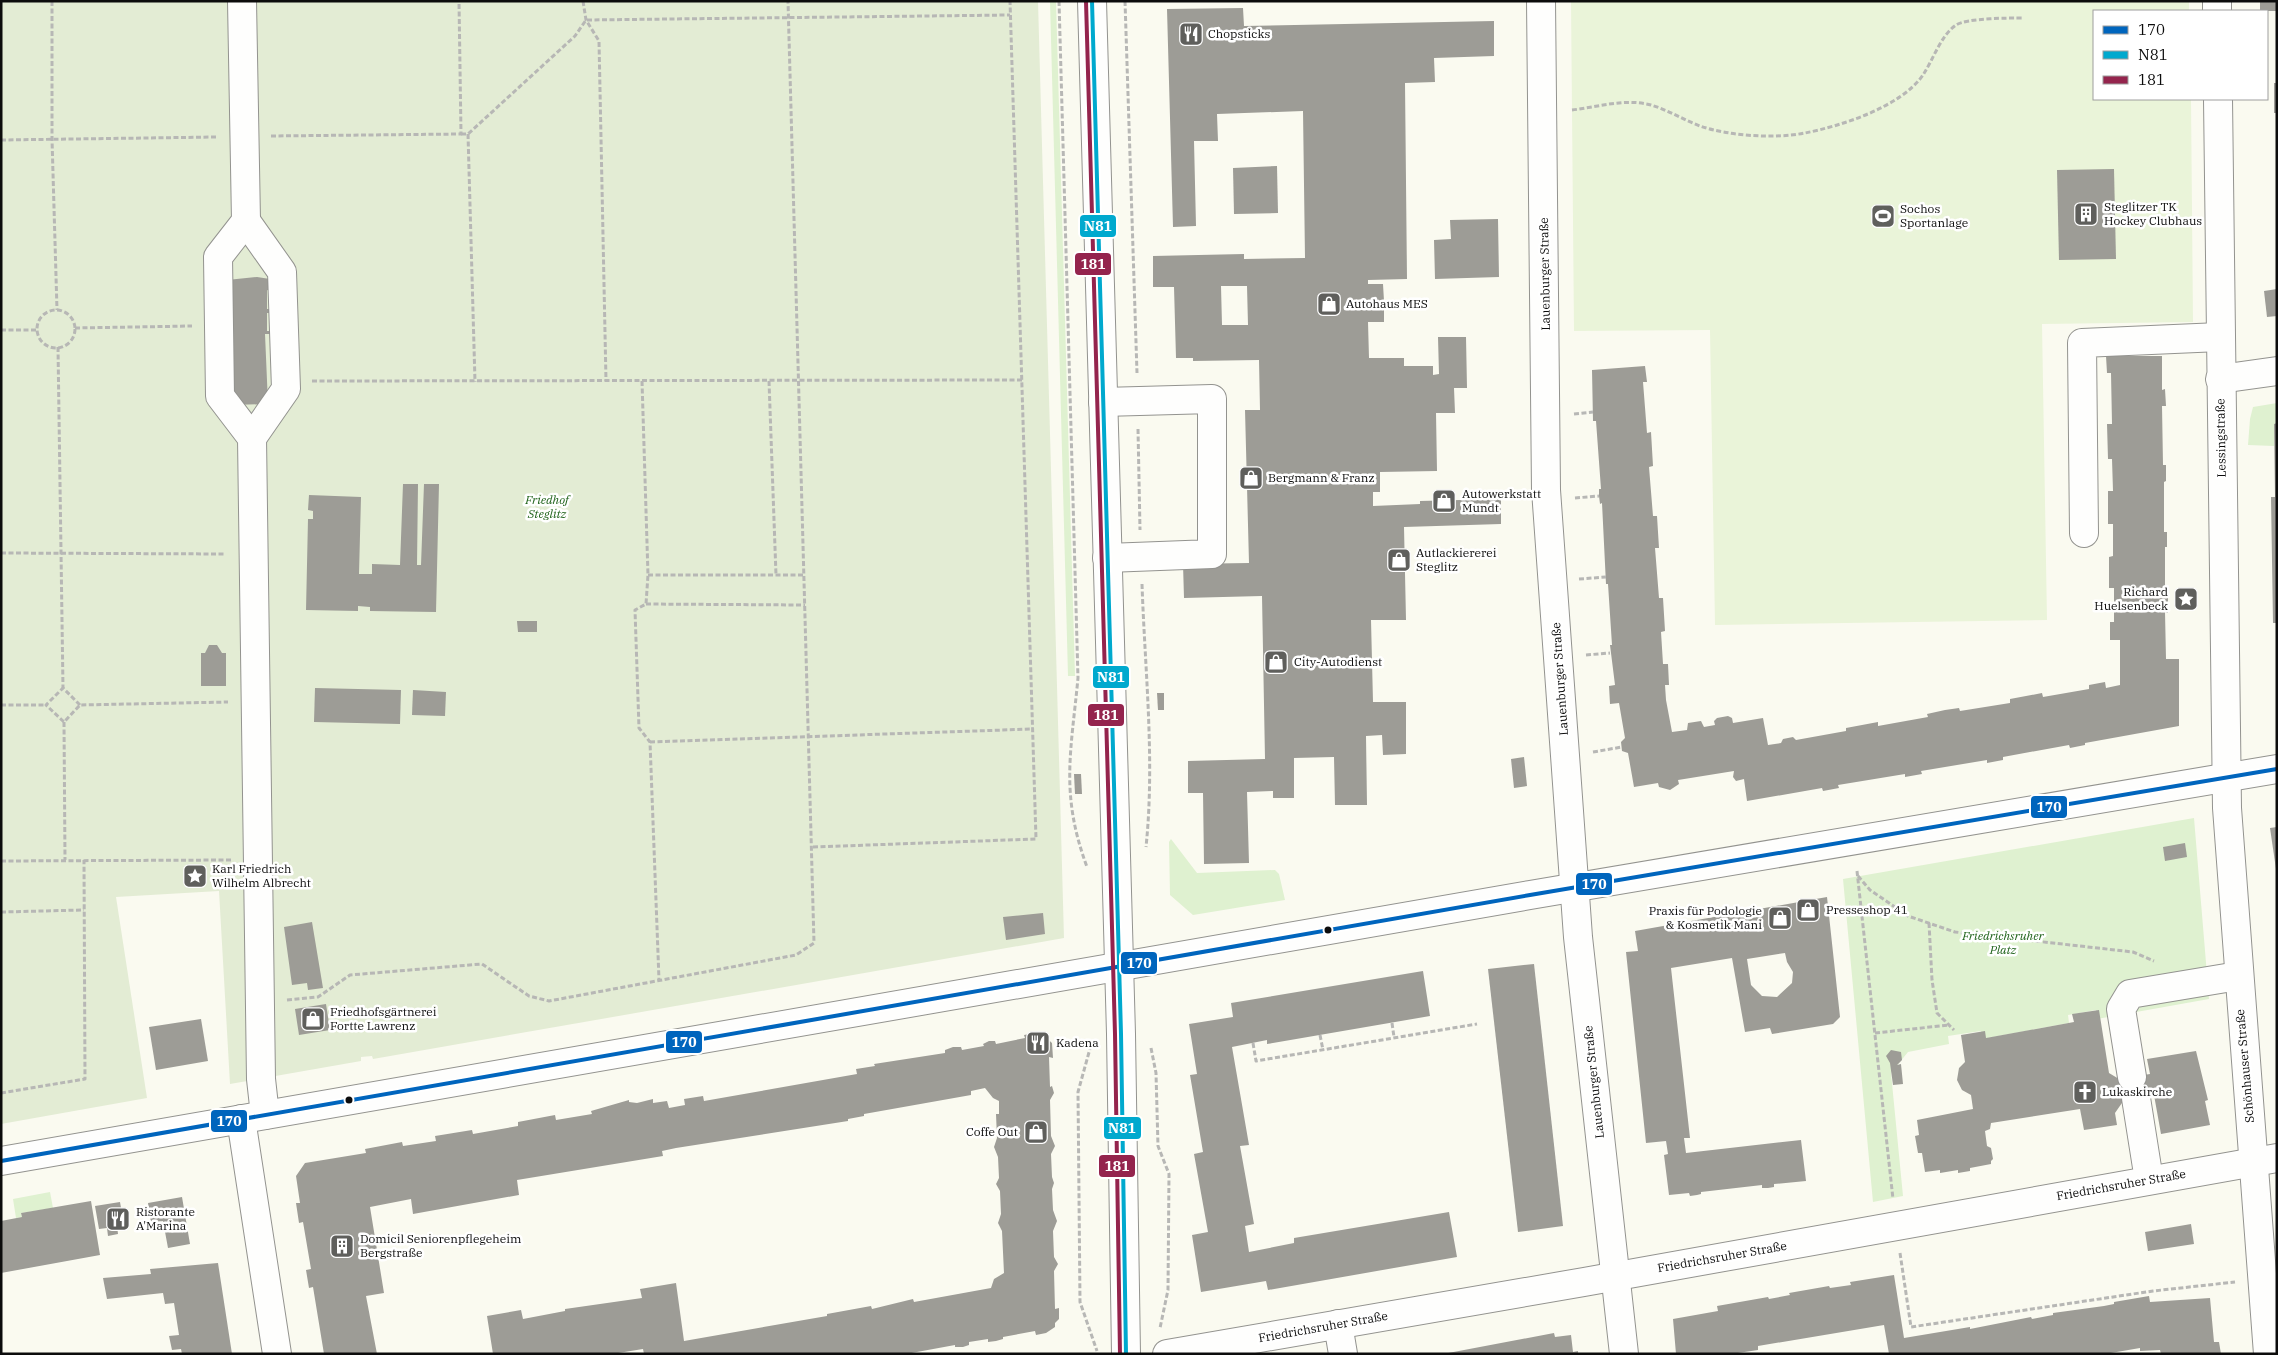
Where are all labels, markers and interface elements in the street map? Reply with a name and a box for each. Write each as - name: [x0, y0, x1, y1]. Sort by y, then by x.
- legend: [2093, 10, 2268, 100]
- text: 170: [2138, 20, 2165, 39]
- restaurant icon: Chopsticks: [1178, 21, 1204, 47]
- place label: Chopsticks: [1208, 26, 1270, 41]
- text: N81: [2138, 45, 2168, 64]
- text: 181: [2138, 70, 2165, 89]
- place label: Steglitzer TK Hockey Clubhaus: [2104, 199, 2202, 228]
- place label: Sochos Sportanlage: [1900, 201, 1968, 230]
- building icon: Steglitzer TK Hockey Clubhaus: [2073, 201, 2099, 227]
- sports icon: Sochos Sportanlage: [1870, 203, 1896, 229]
- line badge: N81: [1079, 214, 1117, 238]
- text: N81: [1084, 217, 1112, 235]
- street label: Lauenburger Straße: [1536, 217, 1553, 331]
- line badge: 181: [1074, 252, 1112, 276]
- text: 181: [1080, 255, 1106, 273]
- shop icon: Autohaus MES: [1316, 291, 1342, 317]
- place label: Autohaus MES: [1346, 296, 1428, 311]
- street label: Lessingstraße: [2212, 398, 2229, 478]
- shop icon: Bergmann & Franz: [1238, 465, 1264, 491]
- place label: Bergmann & Franz: [1268, 470, 1375, 485]
- place label: Autowerkstatt Mundt: [1462, 486, 1541, 515]
- shop icon: Autowerkstatt Mundt: [1431, 488, 1457, 514]
- park label: Friedhof Steglitz: [524, 492, 571, 521]
- place label: Autlackiererei Steglitz: [1416, 545, 1497, 574]
- shop icon: Autlackiererei Steglitz: [1386, 547, 1412, 573]
- place label: Richard Huelsenbeck: [2094, 584, 2168, 613]
- place icon: Richard Huelsenbeck: [2173, 586, 2199, 612]
- street label: Lauenburger Straße: [1548, 622, 1571, 736]
- shop icon: City-Autodienst: [1263, 649, 1289, 675]
- place label: City-Autodienst: [1294, 654, 1382, 669]
- line badge: N81: [1092, 665, 1130, 689]
- text: N81: [1097, 668, 1125, 686]
- line badge: 181: [1087, 703, 1125, 727]
- text: 181: [1093, 706, 1119, 724]
- line badge: 170: [2030, 795, 2068, 819]
- text: 170: [2036, 798, 2062, 816]
- place label: Karl Friedrich Wilhelm Albrecht: [212, 861, 311, 890]
- place icon: Karl Friedrich Wilhelm Albrecht: [182, 863, 208, 889]
- line badge: 170: [1575, 872, 1613, 896]
- text: 170: [1581, 875, 1607, 893]
- shop icon: Presseshop 41: [1795, 897, 1821, 923]
- place label: Presseshop 41: [1826, 902, 1908, 917]
- place label: Praxis für Podologie & Kosmetik Mani: [1649, 903, 1762, 932]
- shop icon: Praxis für Podologie & Kosmetik Mani: [1767, 905, 1793, 931]
- unlabelled marker: [1323, 925, 1333, 935]
- park label: Friedrichsruher Platz: [1961, 928, 2045, 957]
- line badge: 170: [1120, 951, 1158, 975]
- text: 170: [1126, 954, 1152, 972]
- place label: Friedhofsgärtnerei Fortte Lawrenz: [330, 1004, 437, 1033]
- shop icon: Friedhofsgärtnerei Fortte Lawrenz: [300, 1006, 326, 1032]
- street label: Schönhauser Straße: [2232, 1008, 2257, 1124]
- street label: Lauenburger Straße: [1580, 1025, 1607, 1139]
- line badge: 170: [665, 1030, 703, 1054]
- restaurant icon: Kadena: [1025, 1030, 1051, 1056]
- text: 170: [671, 1033, 697, 1051]
- place label: Kadena: [1056, 1035, 1099, 1050]
- church icon: Lukaskirche: [2072, 1079, 2098, 1105]
- place label: Lukaskirche: [2102, 1084, 2172, 1099]
- unlabelled marker: [344, 1095, 354, 1105]
- line badge: 170: [210, 1109, 248, 1133]
- text: 170: [216, 1112, 242, 1130]
- line badge: N81: [1103, 1116, 1142, 1140]
- shop icon: Coffe Out: [1023, 1119, 1049, 1145]
- text: N81: [1108, 1119, 1136, 1137]
- place label: Coffe Out: [966, 1124, 1018, 1139]
- line badge: 181: [1098, 1154, 1136, 1178]
- text: 181: [1104, 1157, 1130, 1175]
- street label: Friedrichsruher Straße: [2055, 1166, 2187, 1203]
- place label: Ristorante A'Marina: [136, 1204, 195, 1233]
- restaurant icon: Ristorante A'Marina: [105, 1206, 131, 1232]
- place label: Domicil Seniorenpflegeheim Bergstraße: [360, 1231, 522, 1260]
- building icon: Domicil Seniorenpflegeheim Bergstraße: [329, 1233, 355, 1259]
- street label: Friedrichsruher Straße: [1656, 1238, 1788, 1275]
- street label: Friedrichsruher Straße: [1257, 1308, 1389, 1345]

